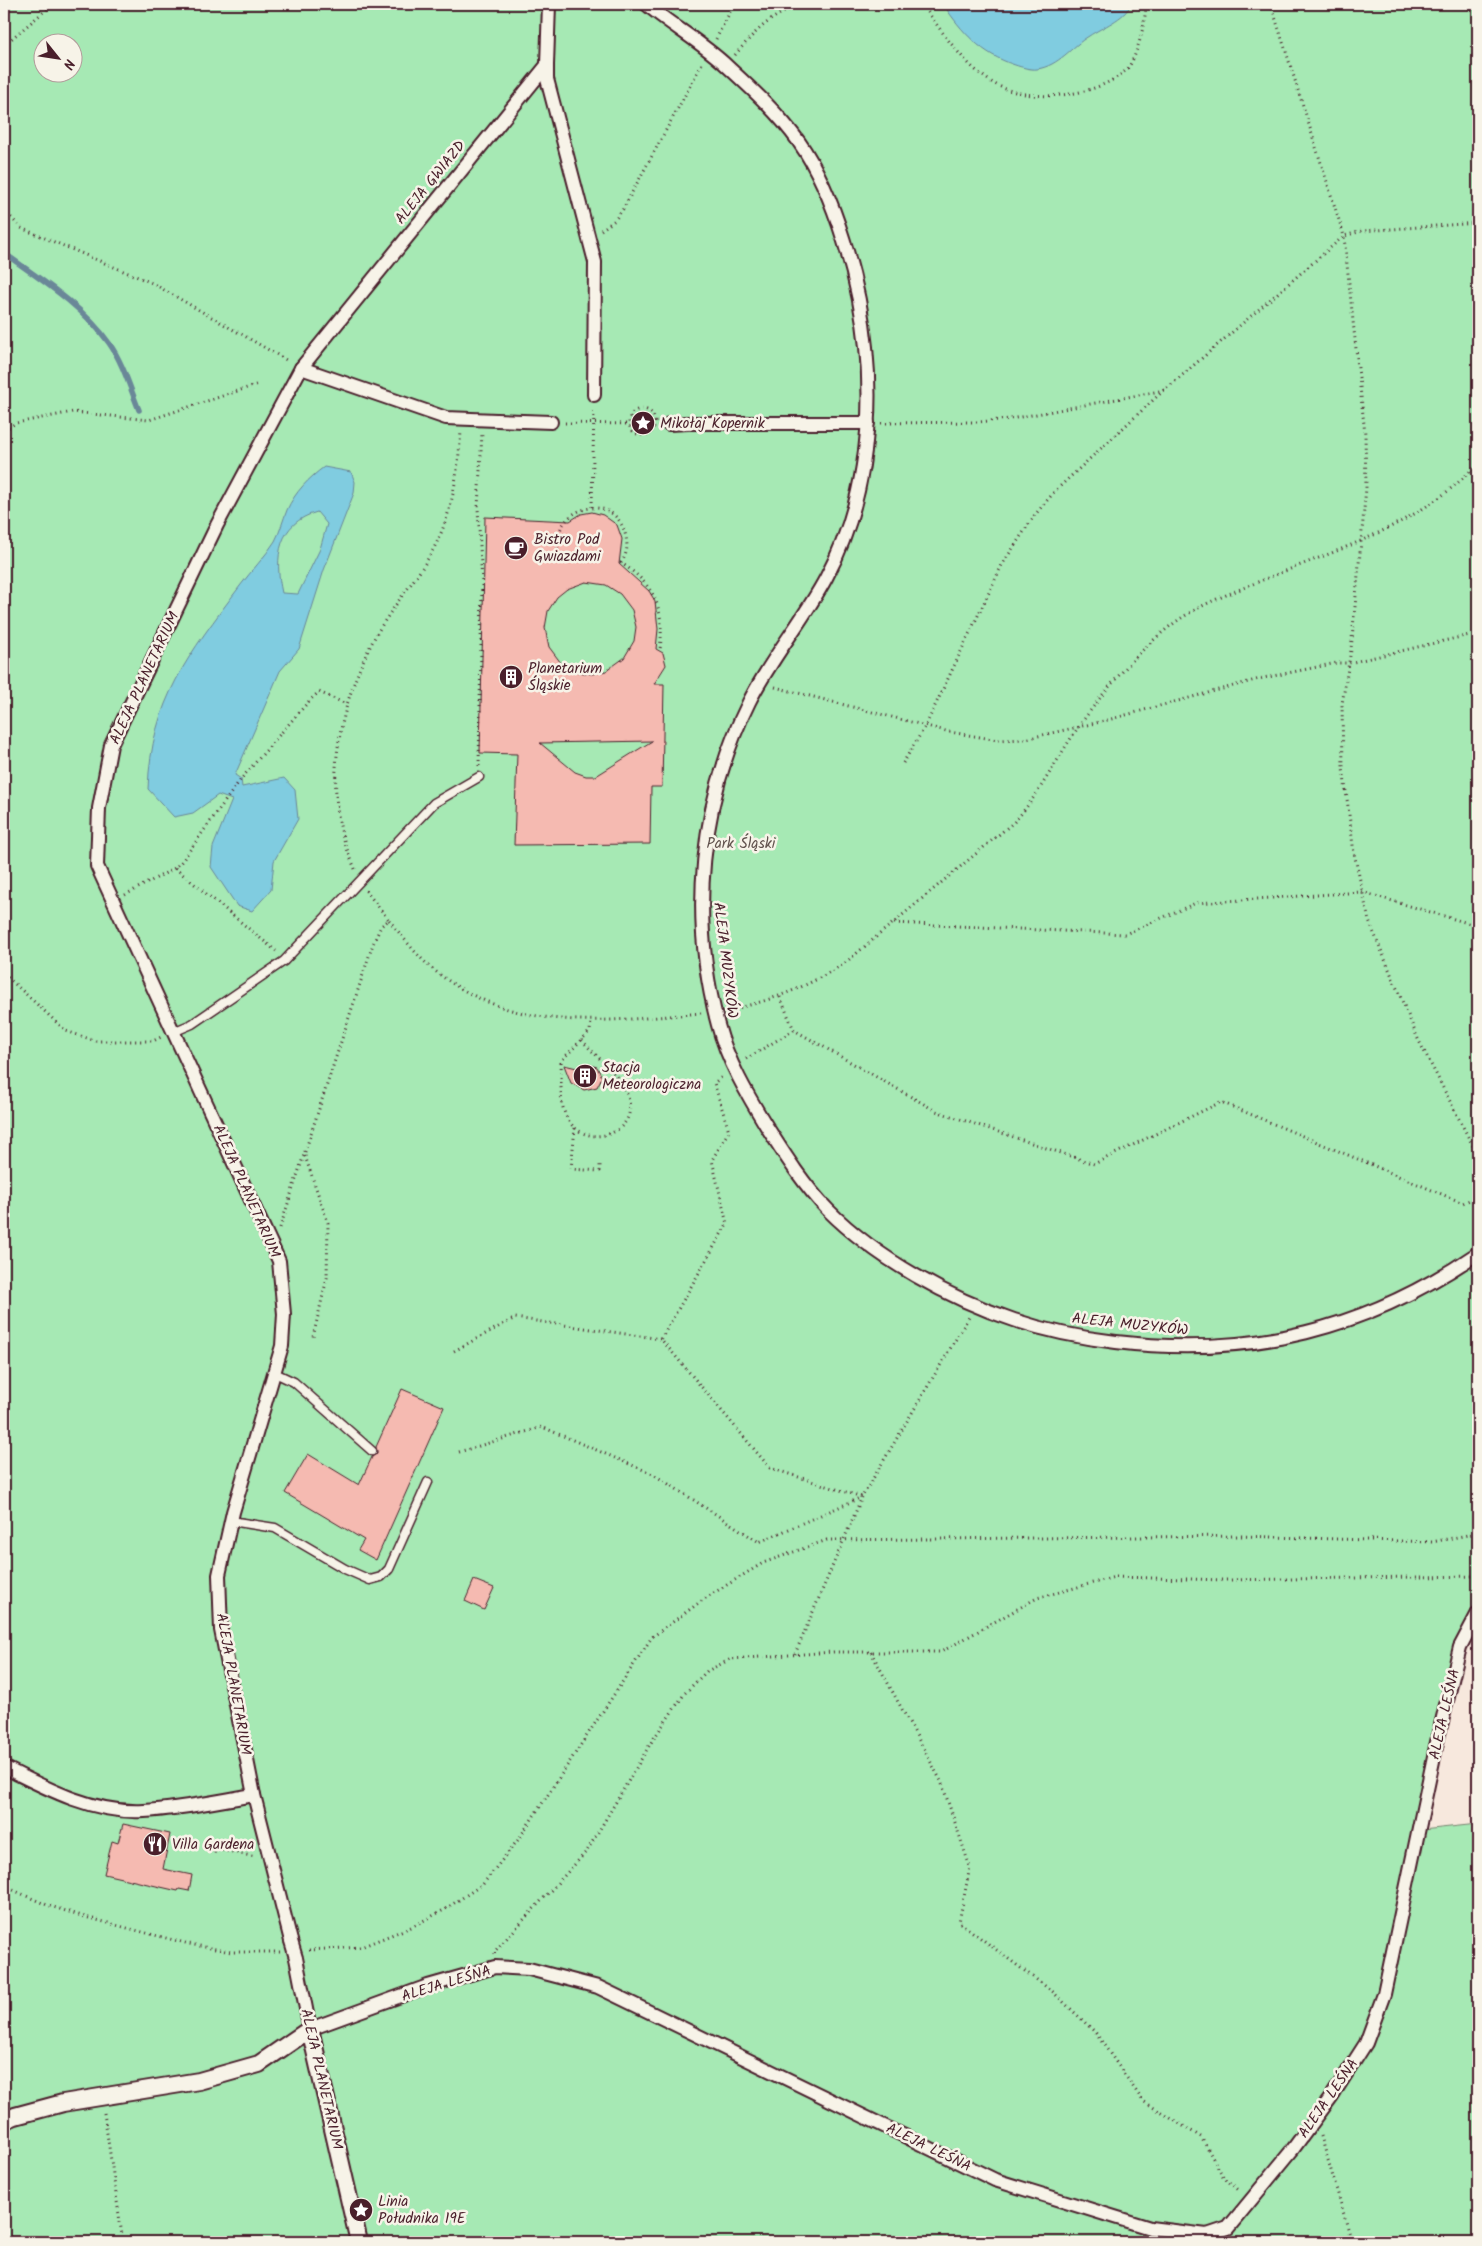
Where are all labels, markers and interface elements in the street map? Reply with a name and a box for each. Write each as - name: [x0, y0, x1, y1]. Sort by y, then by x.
- north arrow: [32, 32, 82, 82]
- text: N: [57, 55, 80, 73]
- street label: ALEJA GWIAZD: [389, 135, 472, 230]
- place icon: Mikołaj Kopernik: [630, 410, 656, 436]
- place label: Mikołaj Kopernik: [660, 412, 766, 436]
- place label: Bistro Pod Gwiazdami: [534, 528, 602, 569]
- cafe icon: Bistro Pod Gwiazdami: [503, 535, 529, 561]
- street label: ALEJA PLANETARIUM: [104, 608, 186, 749]
- place label: Planetarium Śląskie: [528, 657, 602, 698]
- building icon: Planetarium Śląskie: [498, 664, 524, 690]
- park label: Park Śląski: [707, 832, 777, 856]
- street label: ALEJA MUZYKÓW: [706, 901, 744, 1020]
- place label: Stacja Meteorologiczna: [602, 1056, 701, 1097]
- building icon: Stacja Meteorologiczna: [572, 1063, 598, 1089]
- street label: ALEJA PLANETARIUM: [206, 1121, 286, 1262]
- street label: ALEJA MUZYKÓW: [1071, 1307, 1189, 1343]
- street label: ALEJA PLANETARIUM: [209, 1611, 257, 1757]
- street label: ALEJA LEŚNA: [1423, 1667, 1467, 1762]
- restaurant icon: Villa Gardena: [142, 1831, 168, 1857]
- place label: Villa Gardena: [172, 1833, 254, 1857]
- street label: ALEJA LEŚNA: [399, 1959, 494, 2009]
- street label: ALEJA PLANETARIUM: [293, 2006, 349, 2152]
- street label: ALEJA LEŚNA: [1292, 2054, 1365, 2143]
- street label: ALEJA LEŚNA: [882, 2117, 975, 2179]
- place label: Linia Południka 19E: [378, 2190, 467, 2231]
- place icon: Linia Południka 19E: [348, 2197, 374, 2223]

